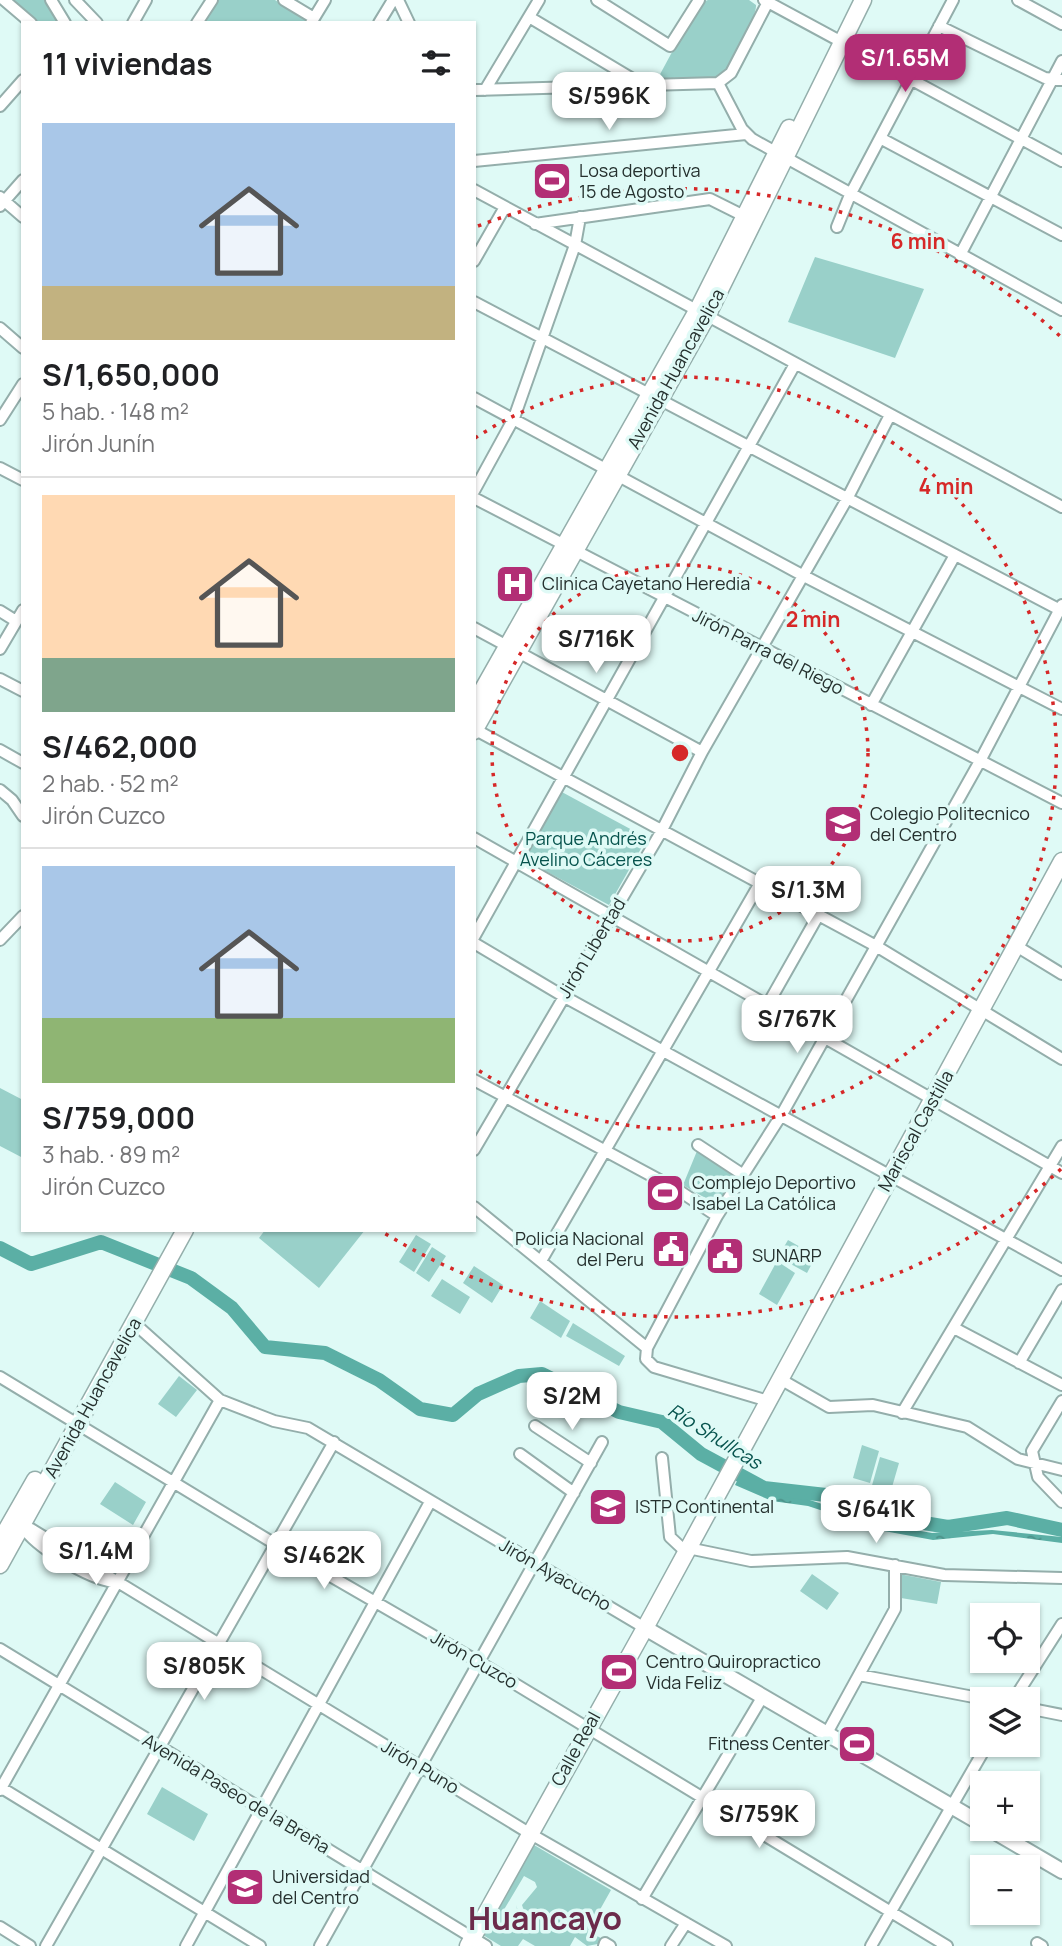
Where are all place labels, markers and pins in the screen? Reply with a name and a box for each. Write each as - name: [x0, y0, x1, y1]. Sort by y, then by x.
- pin: S/1.65M: [840, 34, 970, 94]
- pin: S/596K: [552, 72, 666, 132]
- place label: Losa deportiva 15 de Agosto: [579, 158, 701, 203]
- sports icon: Losa deportiva 15 de Agosto: [531, 160, 573, 202]
- hospital icon: Clinica Cayetano Heredia: [494, 563, 536, 605]
- place label: Clinica Cayetano Heredia: [542, 571, 750, 595]
- pin: S/716K: [539, 616, 653, 675]
- centre of rings: [668, 741, 692, 765]
- place label: Colegio Politecnico del Centro: [870, 801, 1030, 846]
- school or university icon: Colegio Politecnico del Centro: [822, 803, 864, 845]
- pin: S/1.3M: [751, 866, 865, 926]
- pin: S/767K: [740, 996, 854, 1055]
- place label: Complejo Deportivo Isabel La Católica: [692, 1170, 856, 1215]
- sports icon: Complejo Deportivo Isabel La Católica: [644, 1172, 686, 1214]
- place label: Policia Nacional del Peru: [515, 1226, 644, 1271]
- public building icon: Policia Nacional del Peru: [650, 1228, 692, 1270]
- public building icon: SUNARP: [704, 1235, 746, 1277]
- place label: SUNARP: [752, 1243, 822, 1267]
- pin: S/2M: [531, 1372, 613, 1432]
- school or university icon: ISTP Continental: [587, 1486, 629, 1528]
- pin: S/641K: [819, 1486, 933, 1545]
- place label: ISTP Continental: [635, 1494, 774, 1518]
- pin: S/1.4M: [39, 1528, 153, 1587]
- pin: S/462K: [267, 1532, 381, 1591]
- pin: S/805K: [147, 1642, 261, 1702]
- place label: Centro Quiropractico Vida Feliz: [646, 1649, 821, 1694]
- sports icon: Centro Quiropractico Vida Feliz: [598, 1651, 640, 1693]
- sports icon: Fitness Center: [836, 1723, 878, 1765]
- place label: Fitness Center: [708, 1731, 831, 1755]
- pin: S/759K: [702, 1790, 816, 1850]
- place label: Universidad del Centro: [272, 1864, 370, 1909]
- school or university icon: Universidad del Centro: [224, 1866, 266, 1908]

